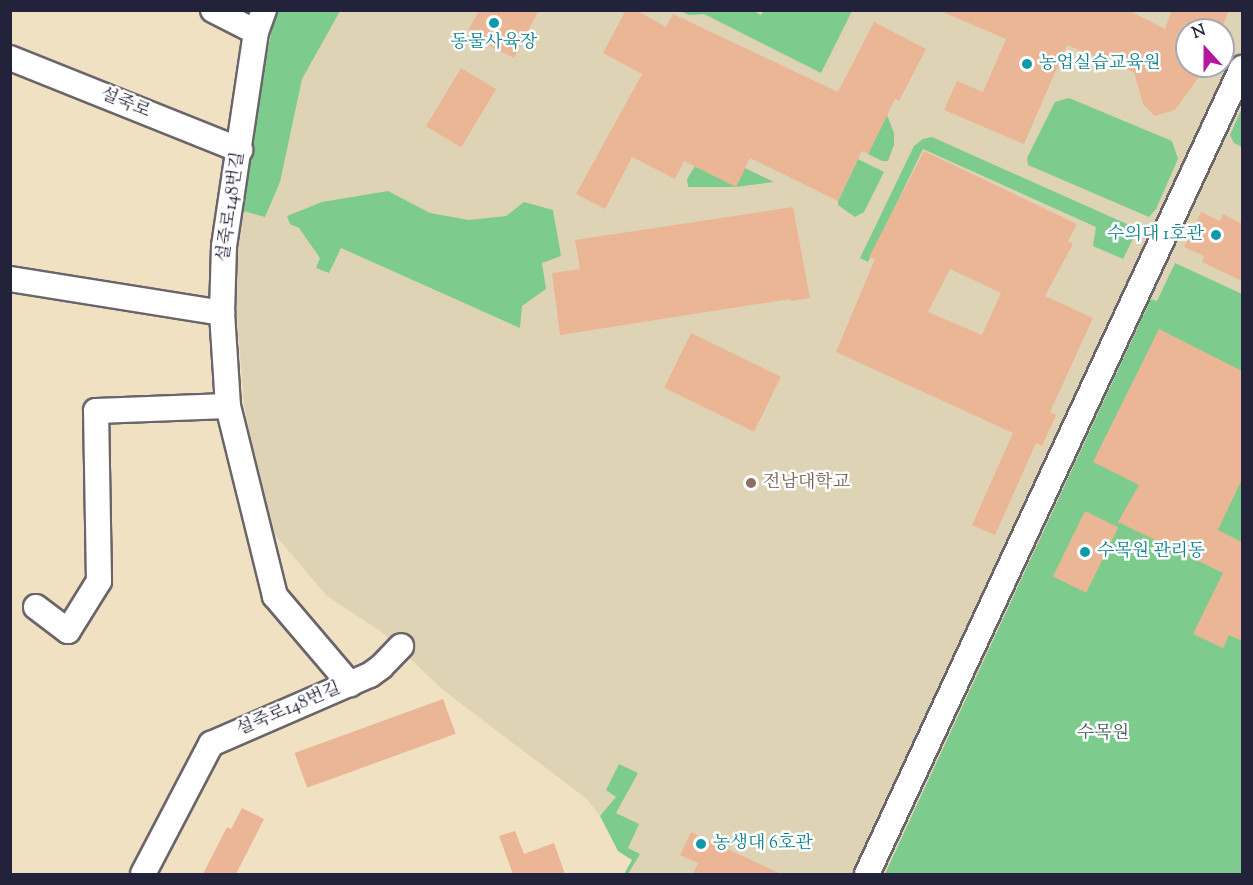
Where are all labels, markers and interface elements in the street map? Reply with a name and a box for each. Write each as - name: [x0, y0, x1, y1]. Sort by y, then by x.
- marker: 동물사육장: [487, 16, 501, 30]
- north arrow: [1175, 18, 1235, 78]
- text: N: [1189, 20, 1209, 46]
- place label: 동물사육장: [451, 32, 537, 54]
- place label: 농업실습교육원: [1039, 53, 1161, 75]
- marker: 농업실습교육원: [1020, 57, 1034, 71]
- street label: 설죽로: [97, 84, 153, 124]
- street label: 설죽로148번길: [214, 150, 250, 264]
- place label: 수의대 1호관: [1107, 224, 1204, 246]
- marker: 수의대 1호관: [1209, 228, 1223, 242]
- place label: 전남대학교: [763, 472, 850, 494]
- marker: 전남대학교: [744, 476, 758, 490]
- place label: 수목원 관리동: [1097, 541, 1205, 563]
- marker: 수목원 관리동: [1078, 545, 1092, 559]
- street label: 설죽로148번길: [234, 678, 344, 742]
- park label: 수목원: [1077, 723, 1129, 745]
- place label: 농생대 6호관: [713, 833, 813, 855]
- marker: 농생대 6호관: [694, 837, 708, 851]

